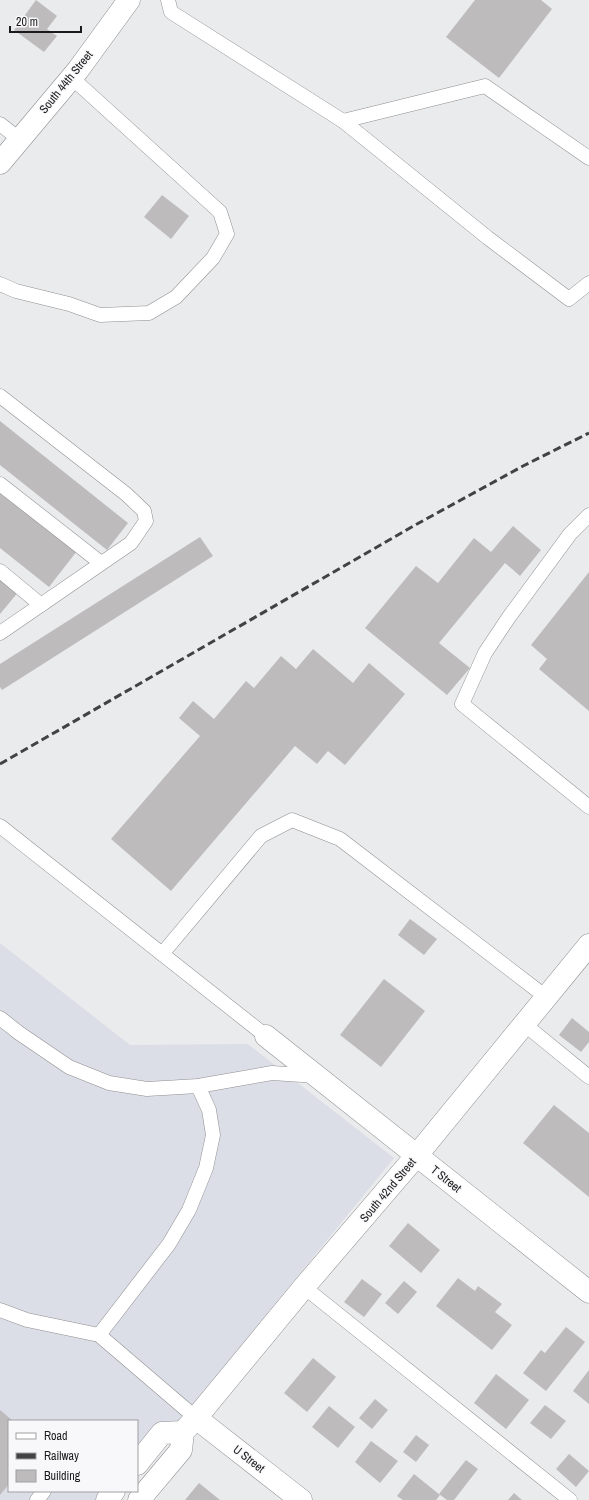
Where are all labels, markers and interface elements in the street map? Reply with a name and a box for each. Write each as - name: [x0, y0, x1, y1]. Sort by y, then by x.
- scale bar: [10, 8, 81, 34]
- text: 20 m: [16, 14, 38, 30]
- street label: South 44th Street: [36, 47, 96, 117]
- street label: South 42nd Street: [356, 1154, 420, 1226]
- street label: T Street: [427, 1162, 465, 1196]
- legend: [8, 1420, 138, 1492]
- text: Road: [44, 1428, 68, 1444]
- street label: U Street: [230, 1442, 268, 1477]
- text: Railway: [44, 1448, 79, 1464]
- text: Building: [44, 1468, 81, 1484]

